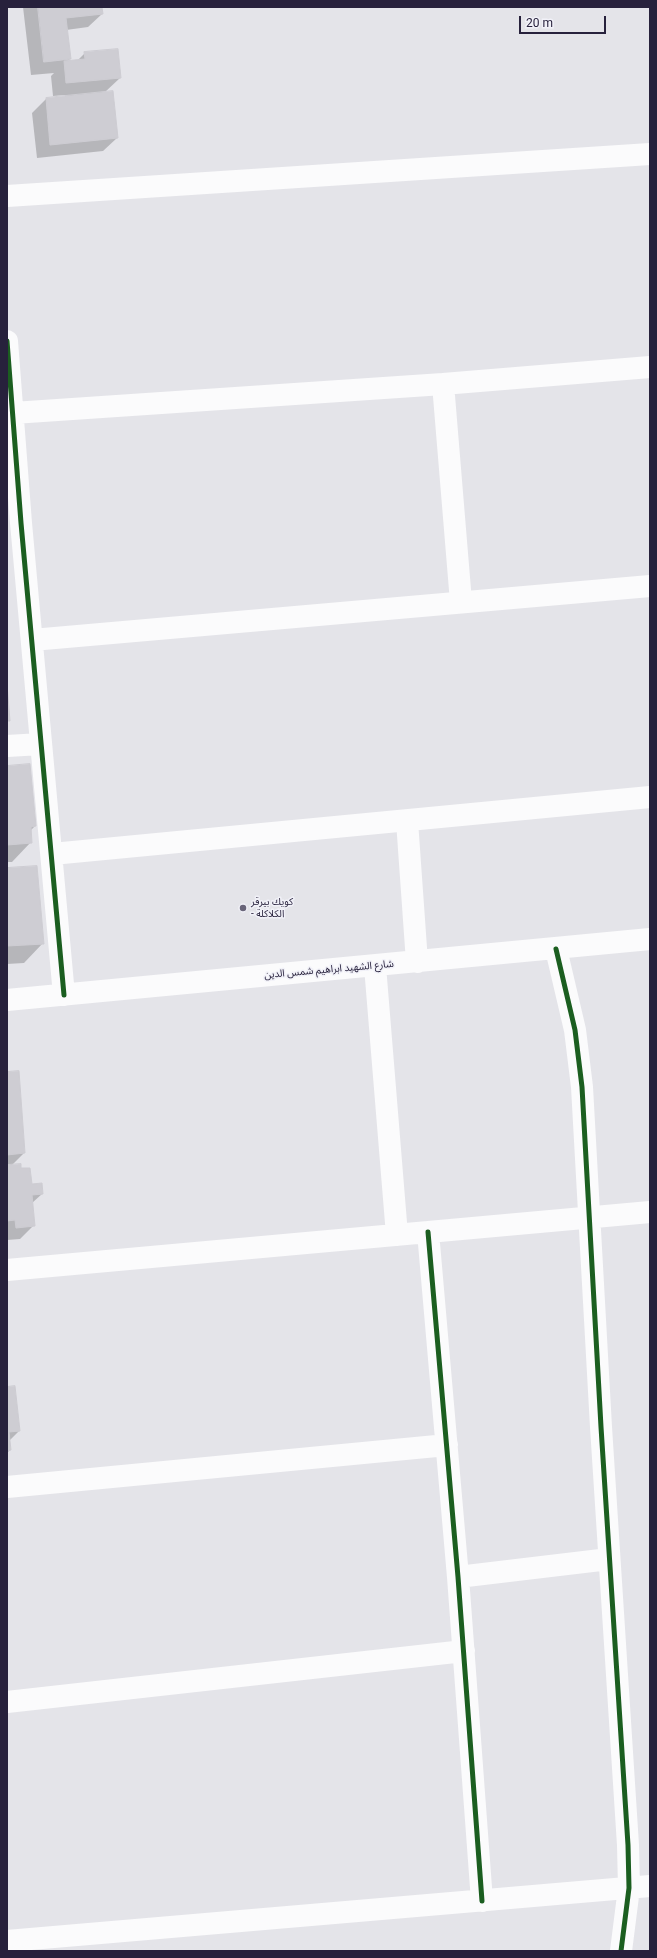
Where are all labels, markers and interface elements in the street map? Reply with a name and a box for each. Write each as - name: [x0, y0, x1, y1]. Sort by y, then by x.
- scale bar: [521, 8, 608, 34]
- text: 20 m: [526, 16, 553, 30]
- place label: كويك بيرقر - الكلاكلة: [251, 896, 293, 920]
- marker: كويك بيرقر - الكلاكلة: [238, 903, 248, 913]
- street label: شارع الشهيد ابراهيم شمس الدين: [264, 958, 394, 982]

